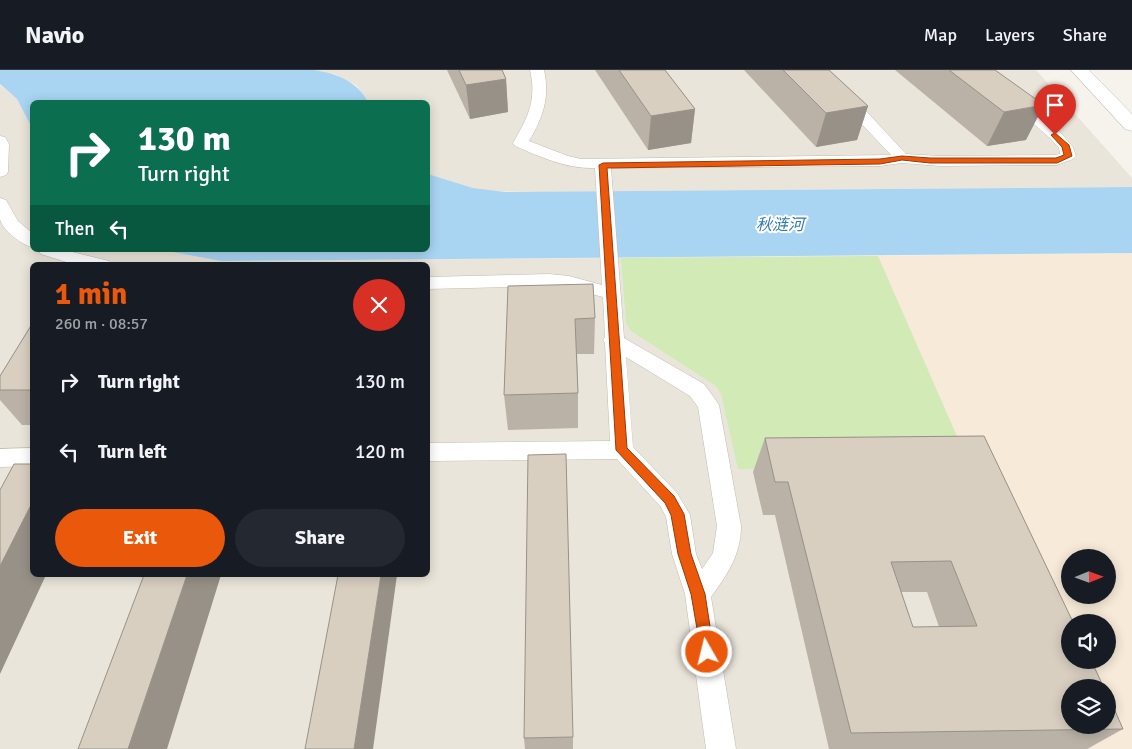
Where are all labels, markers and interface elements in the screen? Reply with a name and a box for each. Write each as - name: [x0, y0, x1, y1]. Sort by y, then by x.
- text: Navio: [25, 20, 84, 50]
- text: Map: [924, 24, 957, 46]
- text: Layers: [985, 24, 1035, 46]
- text: Share: [1063, 24, 1107, 46]
- pin: [1034, 84, 1076, 135]
- icon: arrive: [1041, 91, 1069, 119]
- text: 130 m: [138, 117, 231, 160]
- icon: right: [55, 120, 120, 185]
- text: Turn right: [138, 160, 230, 187]
- icon: left: [105, 215, 133, 243]
- water label: 秋涟河: [756, 215, 807, 235]
- text: Then: [55, 217, 95, 241]
- text: 1 min: [55, 276, 127, 313]
- button: close: [353, 279, 405, 331]
- text: 260 m · 08:57: [55, 314, 148, 334]
- icon: right: [55, 368, 83, 396]
- text: Turn right: [98, 370, 180, 394]
- text: 130 m: [355, 370, 405, 394]
- icon: left: [55, 438, 83, 466]
- text: Turn left: [98, 440, 167, 464]
- text: 120 m: [355, 440, 405, 464]
- button: Exit: [55, 509, 225, 567]
- button: Share: [235, 509, 405, 567]
- north arrow: [1061, 549, 1116, 604]
- map controls: [1061, 549, 1116, 734]
- button: sound: [1061, 614, 1116, 669]
- position arrow: [680, 625, 732, 677]
- button: layers: [1061, 679, 1116, 734]

